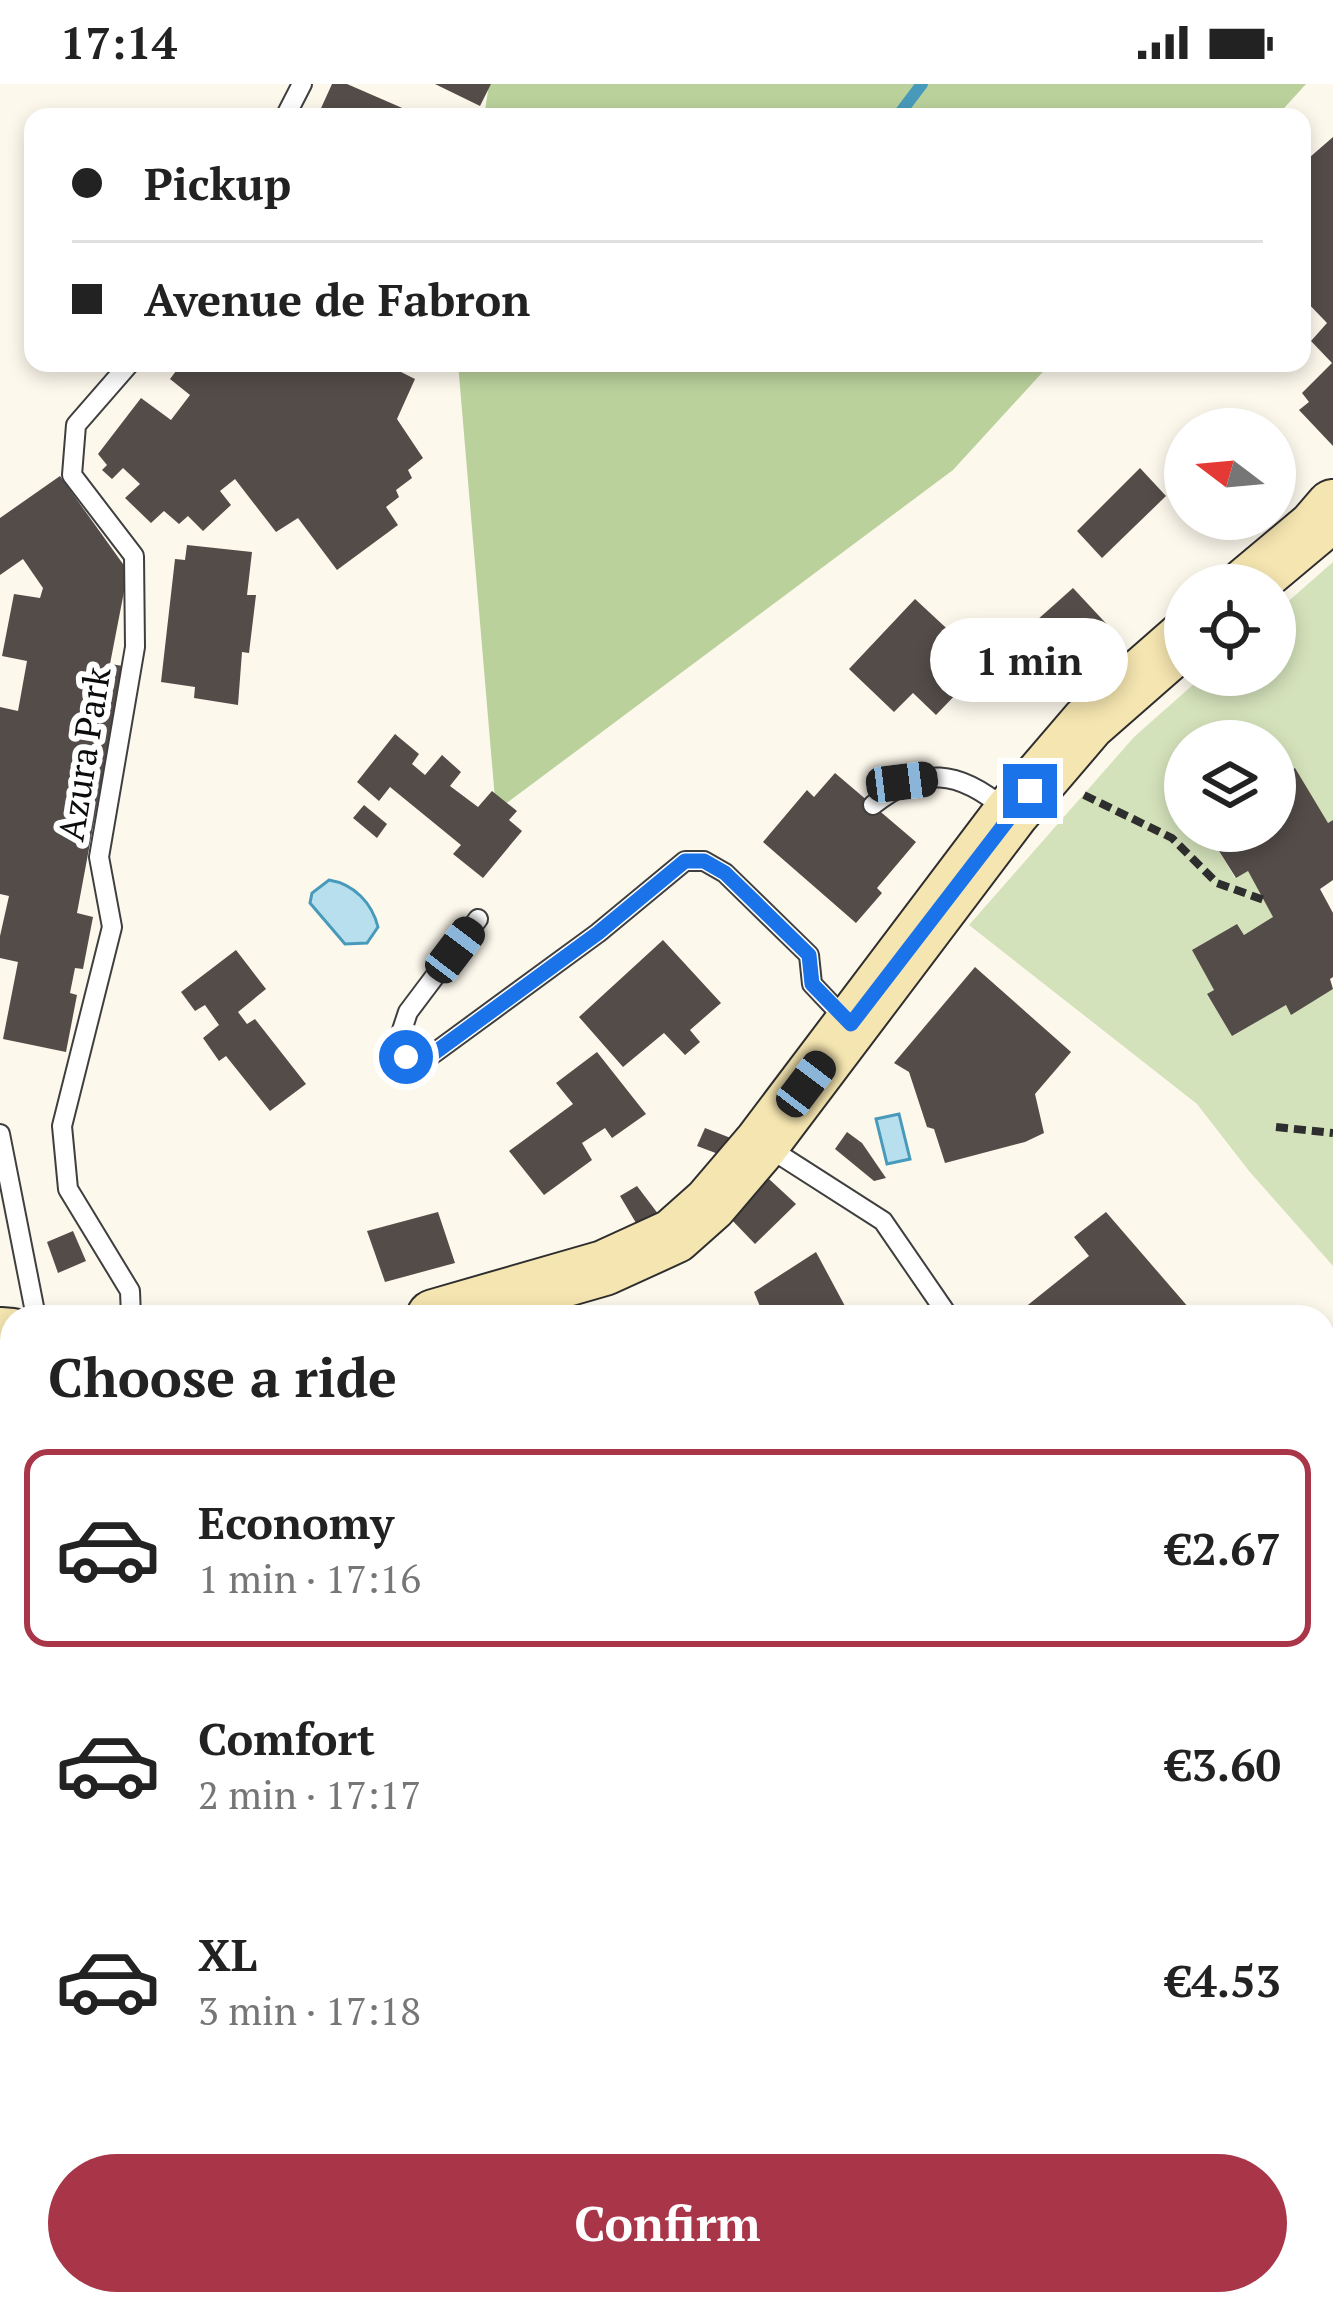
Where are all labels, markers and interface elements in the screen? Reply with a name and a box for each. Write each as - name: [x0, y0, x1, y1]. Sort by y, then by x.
- text: 17:14: [60, 12, 177, 72]
- text: Pickup: [144, 153, 291, 213]
- text: Avenue de Fabron: [144, 269, 530, 329]
- north arrow: [1164, 408, 1296, 540]
- map controls: [1164, 408, 1296, 852]
- button: locate: [1164, 564, 1296, 696]
- callout: 1 min: [931, 617, 1129, 701]
- text: 1 min: [976, 634, 1082, 686]
- street label: Azura Park: [47, 663, 121, 844]
- button: layers: [1164, 720, 1296, 852]
- car: [864, 760, 940, 804]
- route end: [1003, 764, 1057, 818]
- car: [419, 910, 491, 990]
- route start: [379, 1030, 433, 1084]
- car: [770, 1044, 842, 1124]
- text: Choose a ride: [48, 1341, 397, 1412]
- text: Economy: [198, 1492, 394, 1552]
- icon: car: [54, 1494, 162, 1602]
- text: €2.67: [1166, 1518, 1281, 1578]
- text: 1 min · 17:16: [198, 1552, 421, 1604]
- text: Comfort: [198, 1708, 375, 1768]
- icon: car: [54, 1710, 162, 1818]
- text: €3.60: [1166, 1734, 1281, 1794]
- text: 2 min · 17:17: [198, 1768, 421, 1820]
- text: XL: [198, 1924, 257, 1984]
- icon: car: [54, 1926, 162, 2034]
- text: €4.53: [1166, 1950, 1281, 2010]
- text: 3 min · 17:18: [198, 1984, 421, 2036]
- button: Confirm: [48, 2154, 1287, 2292]

